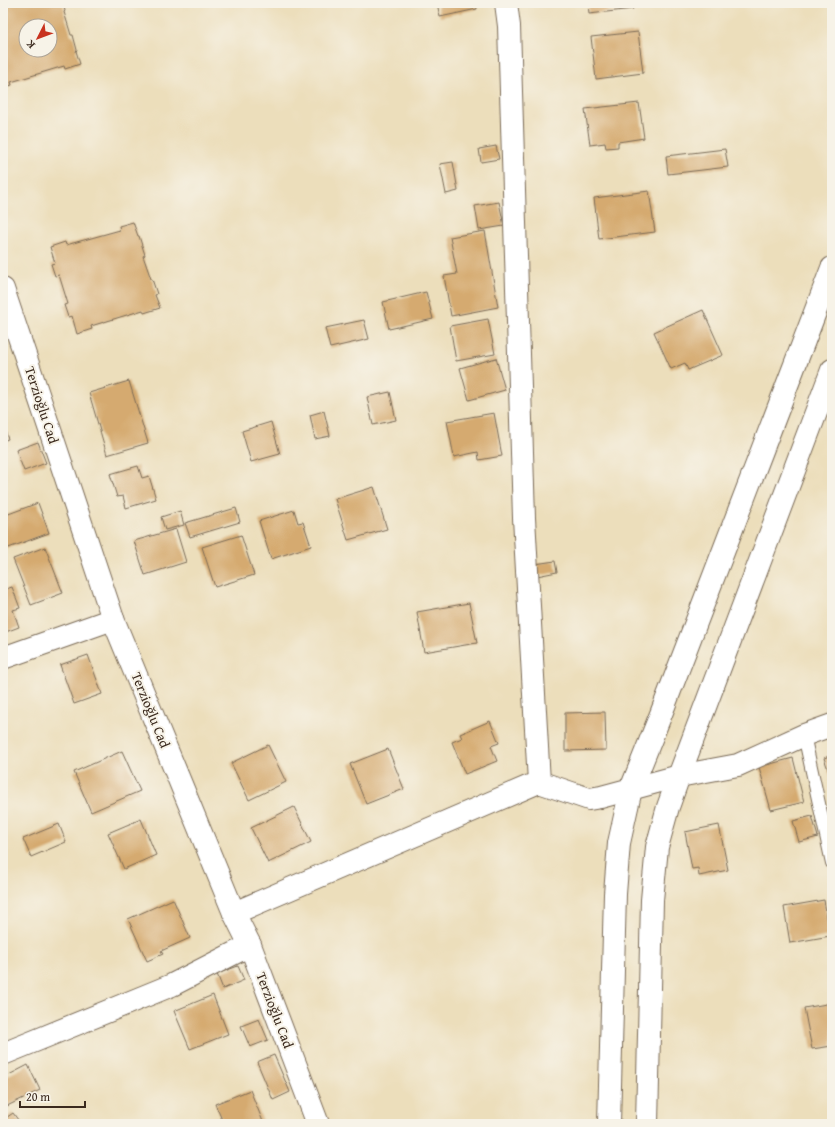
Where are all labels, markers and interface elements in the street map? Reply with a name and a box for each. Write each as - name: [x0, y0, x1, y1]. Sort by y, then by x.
- north arrow: [18, 18, 58, 58]
- text: K: [22, 37, 39, 53]
- street label: Terzioğlu Cad: [20, 364, 64, 447]
- street label: Terzioğlu Cad: [127, 669, 175, 751]
- street label: Terzioğlu Cad: [251, 969, 299, 1051]
- scale bar: [20, 1083, 85, 1109]
- text: 20 m: [26, 1088, 50, 1105]

